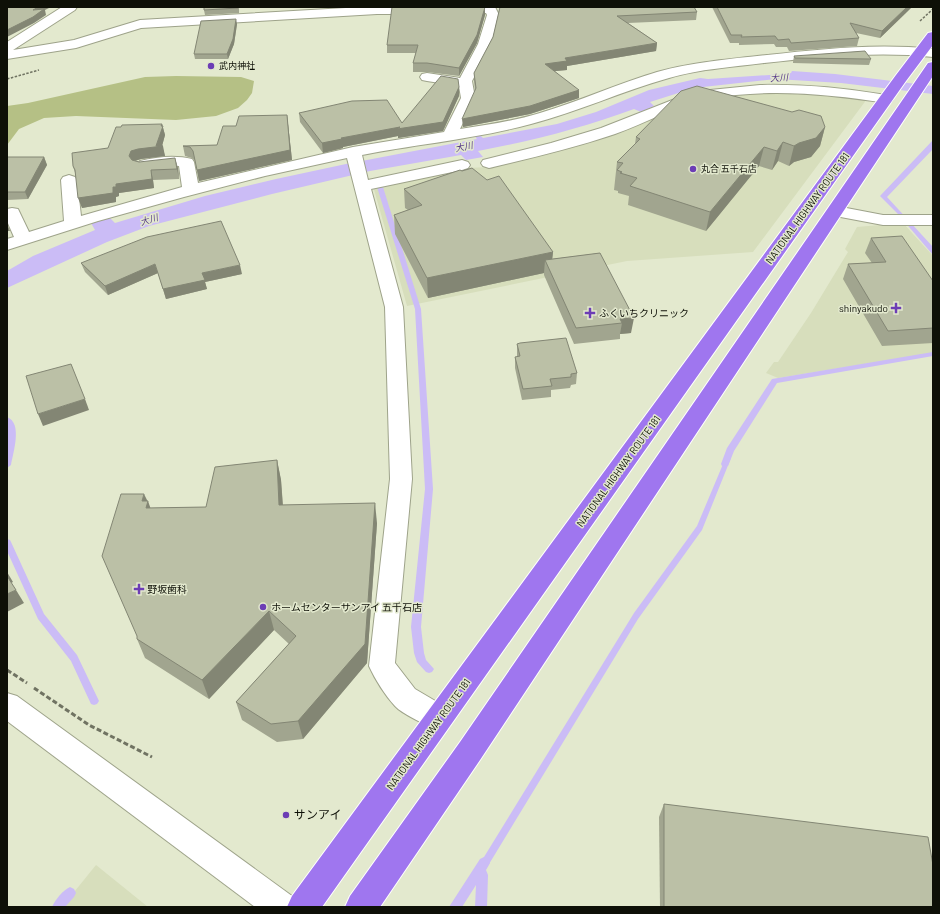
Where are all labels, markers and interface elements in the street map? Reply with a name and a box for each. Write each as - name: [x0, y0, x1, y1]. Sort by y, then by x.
- place label: 武内神社: [219, 60, 255, 71]
- marker: 武内神社: [206, 61, 216, 71]
- water label: 大川: [770, 71, 789, 84]
- water label: 大川: [454, 139, 475, 154]
- street label: NATIONAL HIGHWAY ROUTE 181: [763, 150, 851, 266]
- place label: 丸合 五千石店: [701, 163, 757, 174]
- marker: 丸合 五千石店: [688, 164, 698, 174]
- water label: 大川: [139, 211, 160, 227]
- place label: shinyakudo: [839, 302, 888, 314]
- marker: shinyakudo: [891, 303, 901, 313]
- marker: ふくいちクリニック: [584, 307, 596, 319]
- place label: ふくいちクリニック: [599, 307, 689, 319]
- street label: NATIONAL HIGHWAY ROUTE 181: [574, 413, 662, 529]
- place label: 野坂歯科: [147, 583, 187, 595]
- marker: 野坂歯科: [134, 584, 144, 594]
- place label: ホームセンターサンアイ 五千石店: [271, 601, 422, 613]
- marker: ホームセンターサンアイ 五千石店: [258, 602, 268, 612]
- street label: NATIONAL HIGHWAY ROUTE 181: [384, 676, 472, 792]
- place label: サンアイ: [294, 807, 341, 821]
- marker: サンアイ: [281, 810, 291, 820]

